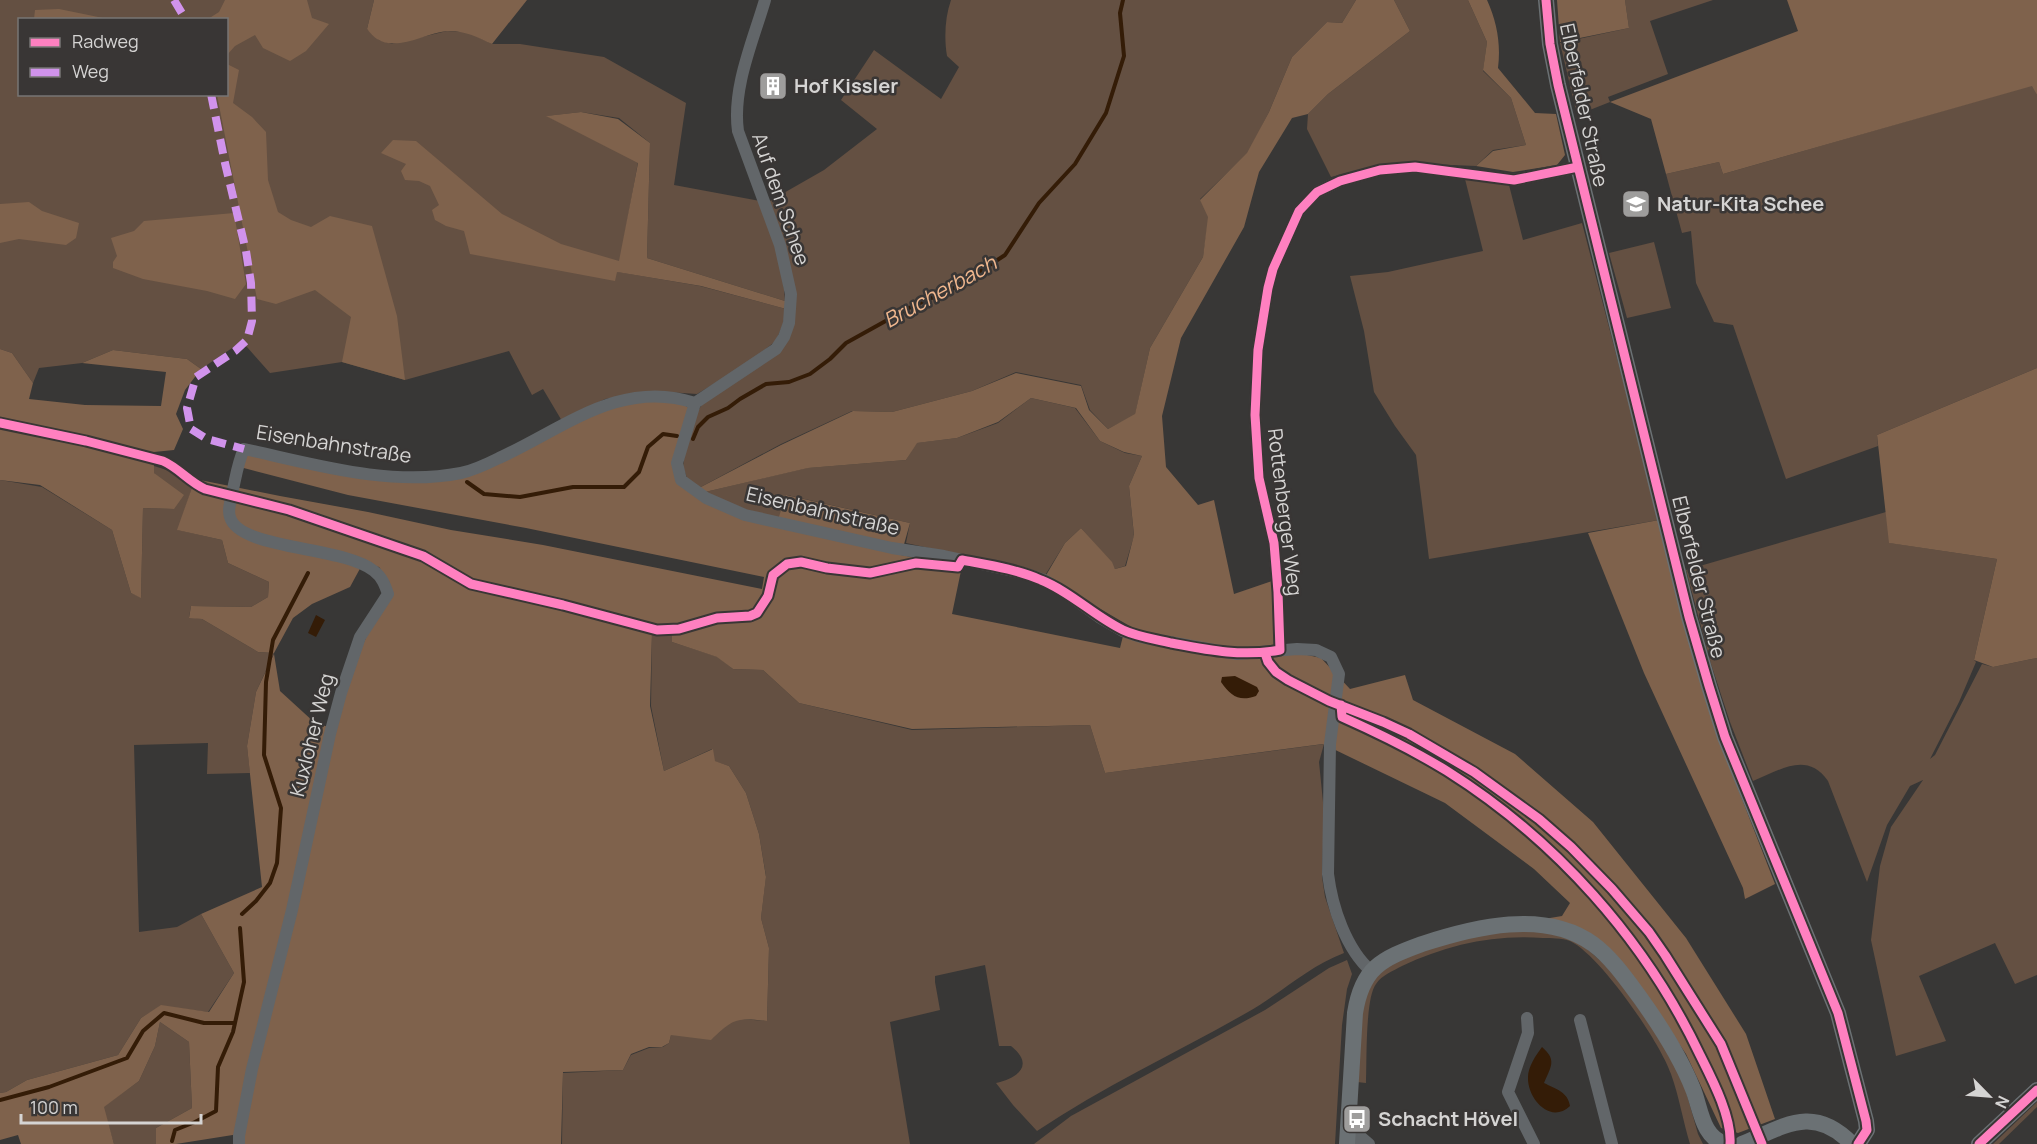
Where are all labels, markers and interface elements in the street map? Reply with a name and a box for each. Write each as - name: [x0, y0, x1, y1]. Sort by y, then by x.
- legend: [18, 18, 228, 96]
- street label: Elberfelder Straße: [1554, 21, 1615, 189]
- text: Radweg: [72, 29, 139, 53]
- text: Weg: [72, 59, 109, 83]
- building icon: Hof Kissler: [757, 70, 789, 102]
- place label: Hof Kissler: [794, 72, 898, 99]
- street label: Auf dem Schee: [746, 129, 817, 269]
- school or university icon: Natur-Kita Schee: [1620, 188, 1652, 220]
- place label: Natur-Kita Schee: [1657, 190, 1824, 217]
- water label: Brucherbach: [878, 248, 1002, 334]
- street label: Eisenbahnstraße: [255, 418, 414, 469]
- street label: Rottenberger Weg: [1262, 427, 1309, 597]
- street label: Eisenbahnstraße: [744, 480, 902, 541]
- street label: Elberfelder Straße: [1666, 493, 1733, 661]
- street label: Kuxloher Weg: [283, 671, 340, 799]
- north arrow: [1959, 1066, 2019, 1126]
- scale bar: [21, 1087, 201, 1125]
- text: N: [1990, 1092, 2015, 1112]
- text: 100 m: [30, 1095, 78, 1119]
- bus stop icon: Schacht Hövel: [1341, 1103, 1373, 1135]
- place label: Schacht Hövel: [1378, 1105, 1518, 1132]

